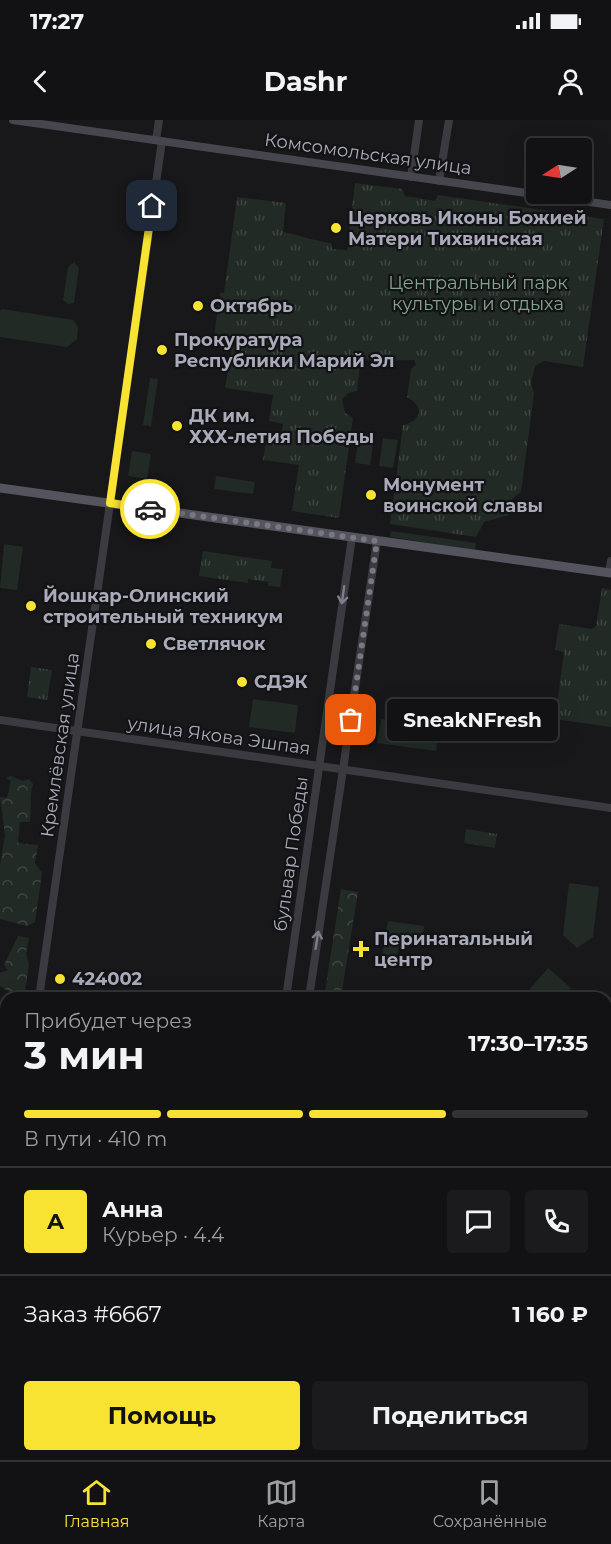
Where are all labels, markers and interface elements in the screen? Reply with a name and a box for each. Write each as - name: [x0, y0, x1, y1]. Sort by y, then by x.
- text: 17:27: [30, 8, 84, 35]
- icon: back: [24, 65, 57, 98]
- text: Dashr: [264, 65, 347, 98]
- icon: person: [554, 65, 587, 98]
- street label: Комсомольская улица: [263, 129, 473, 179]
- north arrow: [526, 138, 592, 204]
- map controls: [526, 138, 592, 204]
- pin: [126, 180, 177, 231]
- icon: home: [135, 189, 168, 222]
- place label: Церковь Иконы Божией Матери Тихвинская: [348, 207, 587, 250]
- marker: Церковь Иконы Божией Матери Тихвинская: [329, 221, 343, 235]
- park label: Центральный парк культуры и отдыха: [388, 272, 568, 315]
- place label: Октябрь: [210, 295, 293, 317]
- marker: Октябрь: [191, 299, 205, 313]
- place label: Прокуратура Республики Марий Эл: [174, 329, 394, 372]
- marker: Прокуратура Республики Марий Эл: [155, 343, 169, 357]
- place label: ДК им. ХХХ-летия Победы: [189, 405, 374, 448]
- marker: ДК им. ХХХ-летия Победы: [170, 419, 184, 433]
- place label: Монумент воинской славы: [383, 474, 543, 517]
- courier: [120, 479, 180, 539]
- marker: Монумент воинской славы: [364, 488, 378, 502]
- icon: car: [134, 493, 167, 526]
- one-way arrow: [338, 584, 349, 604]
- place label: Йошкар-Олинский строительный техникум: [43, 585, 283, 628]
- marker: Йошкар-Олинский строительный техникум: [24, 599, 38, 613]
- place label: Светлячок: [163, 633, 266, 655]
- marker: Светлячок: [144, 637, 158, 651]
- street label: Кремлёвская улица: [36, 651, 84, 839]
- place label: СДЭК: [254, 671, 309, 693]
- marker: СДЭК: [235, 675, 249, 689]
- pin: [325, 694, 376, 745]
- callout: SneakNFresh: [387, 699, 558, 741]
- icon: bag: [334, 703, 367, 736]
- text: SneakNFresh: [403, 708, 542, 732]
- street label: улица Якова Эшпая: [125, 712, 312, 760]
- street label: бульвар Победы: [269, 775, 313, 933]
- place label: Перинатальный центр: [374, 928, 533, 971]
- one-way arrow: [312, 930, 323, 950]
- marker: Перинатальный центр: [352, 940, 370, 958]
- place label: 424002: [72, 968, 143, 990]
- marker: 424002: [53, 972, 67, 986]
- text: Прибудет через: [24, 1009, 192, 1033]
- text: 17:30–17:35: [468, 1030, 588, 1057]
- text: 3 мин: [24, 1031, 145, 1079]
- text: В пути · 410 m: [24, 1127, 167, 1151]
- button: chat: [447, 1190, 510, 1253]
- button: phone: [525, 1190, 588, 1253]
- text: Анна: [102, 1196, 163, 1223]
- text: А: [47, 1208, 64, 1235]
- text: Курьер · 4.4: [102, 1223, 224, 1247]
- text: Заказ #6667: [24, 1301, 162, 1328]
- text: 1 160 ₽: [512, 1301, 588, 1328]
- button: Помощь: [24, 1381, 300, 1450]
- button: Поделиться: [312, 1381, 588, 1450]
- tab: Главная: [64, 1476, 129, 1531]
- tab: Карта: [257, 1476, 305, 1531]
- tab: Сохранённые: [433, 1476, 547, 1531]

